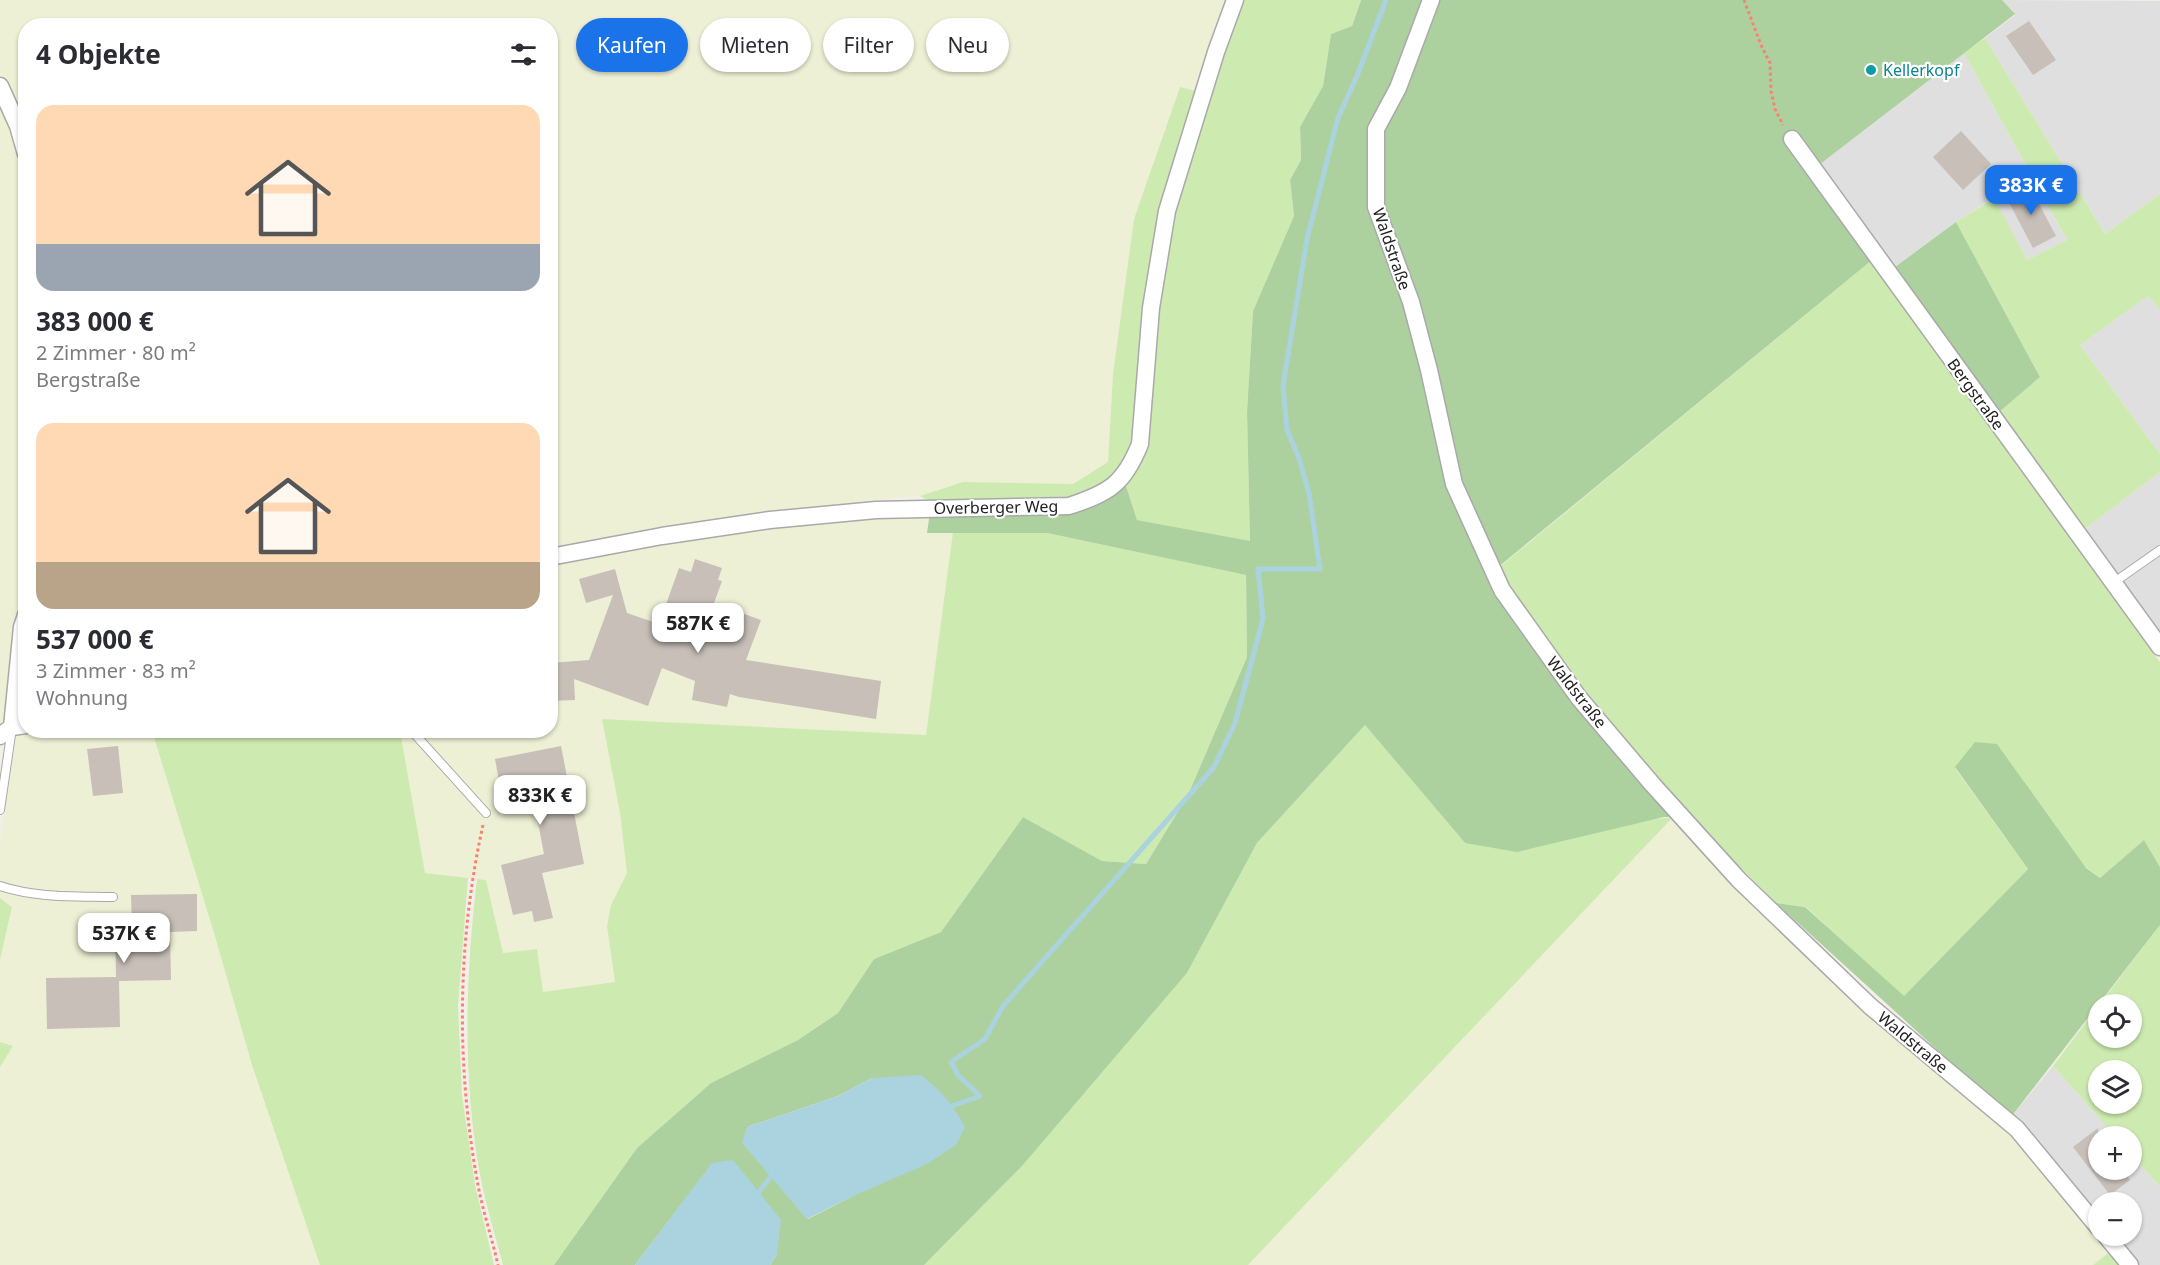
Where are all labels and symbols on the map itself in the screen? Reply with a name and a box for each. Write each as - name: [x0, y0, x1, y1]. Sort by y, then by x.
- place label: Kellerkopf: [1883, 59, 1961, 81]
- marker: Kellerkopf: [1864, 63, 1878, 77]
- pin: 383K €: [1982, 165, 2080, 216]
- street label: Waldstraße: [1368, 205, 1416, 293]
- street label: Bergstraße: [1943, 354, 2009, 434]
- street label: Overberger Weg: [934, 495, 1058, 519]
- pin: 587K €: [649, 603, 747, 654]
- street label: Waldstraße: [1542, 652, 1612, 732]
- pin: 833K €: [491, 775, 589, 826]
- pin: 537K €: [75, 913, 173, 964]
- street label: Waldstraße: [1873, 1006, 1953, 1078]

